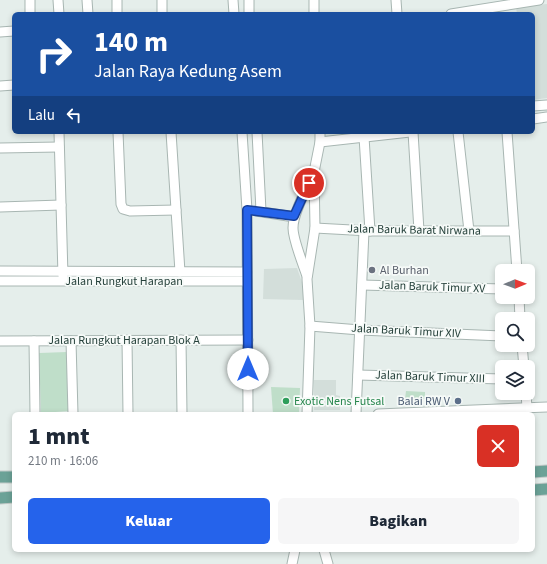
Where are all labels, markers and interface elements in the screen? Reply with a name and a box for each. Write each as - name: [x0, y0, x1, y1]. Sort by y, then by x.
- text: 140 m: [94, 22, 168, 62]
- icon: right: [28, 28, 80, 80]
- text: Jalan Raya Kedung Asem: [94, 59, 282, 84]
- icon: left: [63, 104, 85, 126]
- text: Lalu: [28, 105, 55, 126]
- pin: [292, 166, 326, 200]
- icon: arrive: [298, 172, 320, 194]
- street label: Jalan Baruk Barat Nirwana: [347, 220, 481, 240]
- place label: Al Burhan: [380, 262, 429, 279]
- north arrow: [495, 264, 535, 304]
- map controls: [495, 264, 535, 400]
- marker: Al Burhan: [367, 265, 377, 275]
- street label: Jalan Rungkut Harapan: [65, 273, 183, 290]
- street label: Jalan Baruk Timur XV: [378, 277, 486, 297]
- button: search: [495, 312, 535, 352]
- street label: Jalan Baruk Timur XIV: [351, 320, 462, 342]
- street label: Jalan Rungkut Harapan Blok A: [48, 332, 200, 349]
- position arrow: [227, 348, 269, 390]
- button: layers: [495, 360, 535, 400]
- street label: Jalan Baruk Timur XIII: [375, 367, 485, 387]
- place label: Exotic Nens Futsal: [294, 393, 384, 410]
- place label: Balai RW V: [398, 393, 451, 410]
- marker: Exotic Nens Futsal: [281, 396, 291, 406]
- marker: Balai RW V: [453, 396, 463, 406]
- text: 1 mnt: [28, 419, 90, 454]
- button: close: [477, 425, 519, 467]
- text: 210 m · 16:06: [28, 452, 98, 470]
- button: Keluar: [28, 498, 270, 544]
- button: Bagikan: [278, 498, 519, 544]

